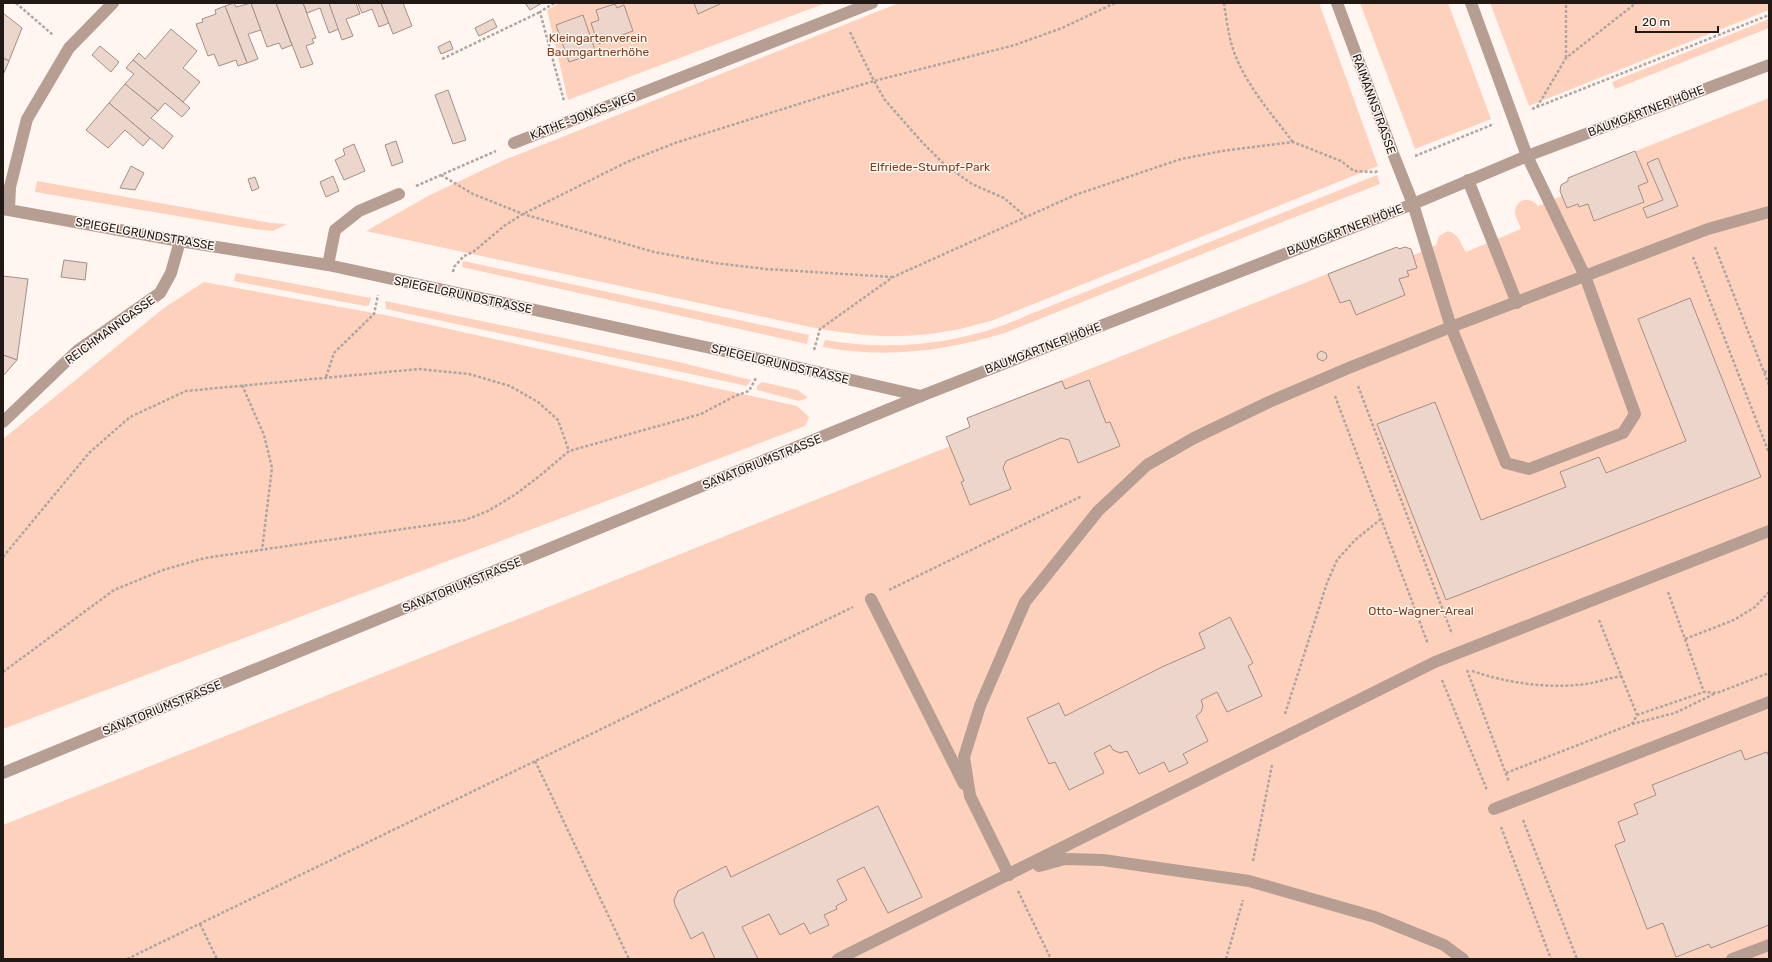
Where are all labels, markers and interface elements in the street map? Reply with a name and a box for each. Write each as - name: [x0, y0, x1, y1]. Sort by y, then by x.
- scale bar: [1636, 8, 1718, 34]
- text: 20 m: [1642, 15, 1670, 29]
- park label: Kleingartenverein Baumgartnerhöhe: [547, 31, 649, 59]
- street label: RAIMANNSTRASSE: [1349, 52, 1399, 156]
- street label: BAUMGARTNER HÖHE: [1586, 82, 1706, 140]
- street label: KÄTHE-JONAS-WEG: [528, 89, 638, 143]
- park label: Elfriede-Stumpf-Park: [870, 160, 991, 174]
- street label: BAUMGARTNER HÖHE: [1285, 201, 1405, 259]
- street label: SPIEGELGRUNDSTRASSE: [74, 215, 216, 253]
- street label: SPIEGELGRUNDSTRASSE: [393, 273, 533, 317]
- street label: REICHMANNGASSE: [62, 293, 158, 367]
- street label: BAUMGARTNER HÖHE: [983, 319, 1103, 377]
- street label: SPIEGELGRUNDSTRASSE: [710, 341, 850, 387]
- street label: SANATORIUMSTRASSE: [700, 432, 824, 492]
- street label: SANATORIUMSTRASSE: [400, 555, 524, 615]
- park label: Otto-Wagner-Areal: [1368, 604, 1474, 618]
- street label: SANATORIUMSTRASSE: [100, 678, 224, 738]

